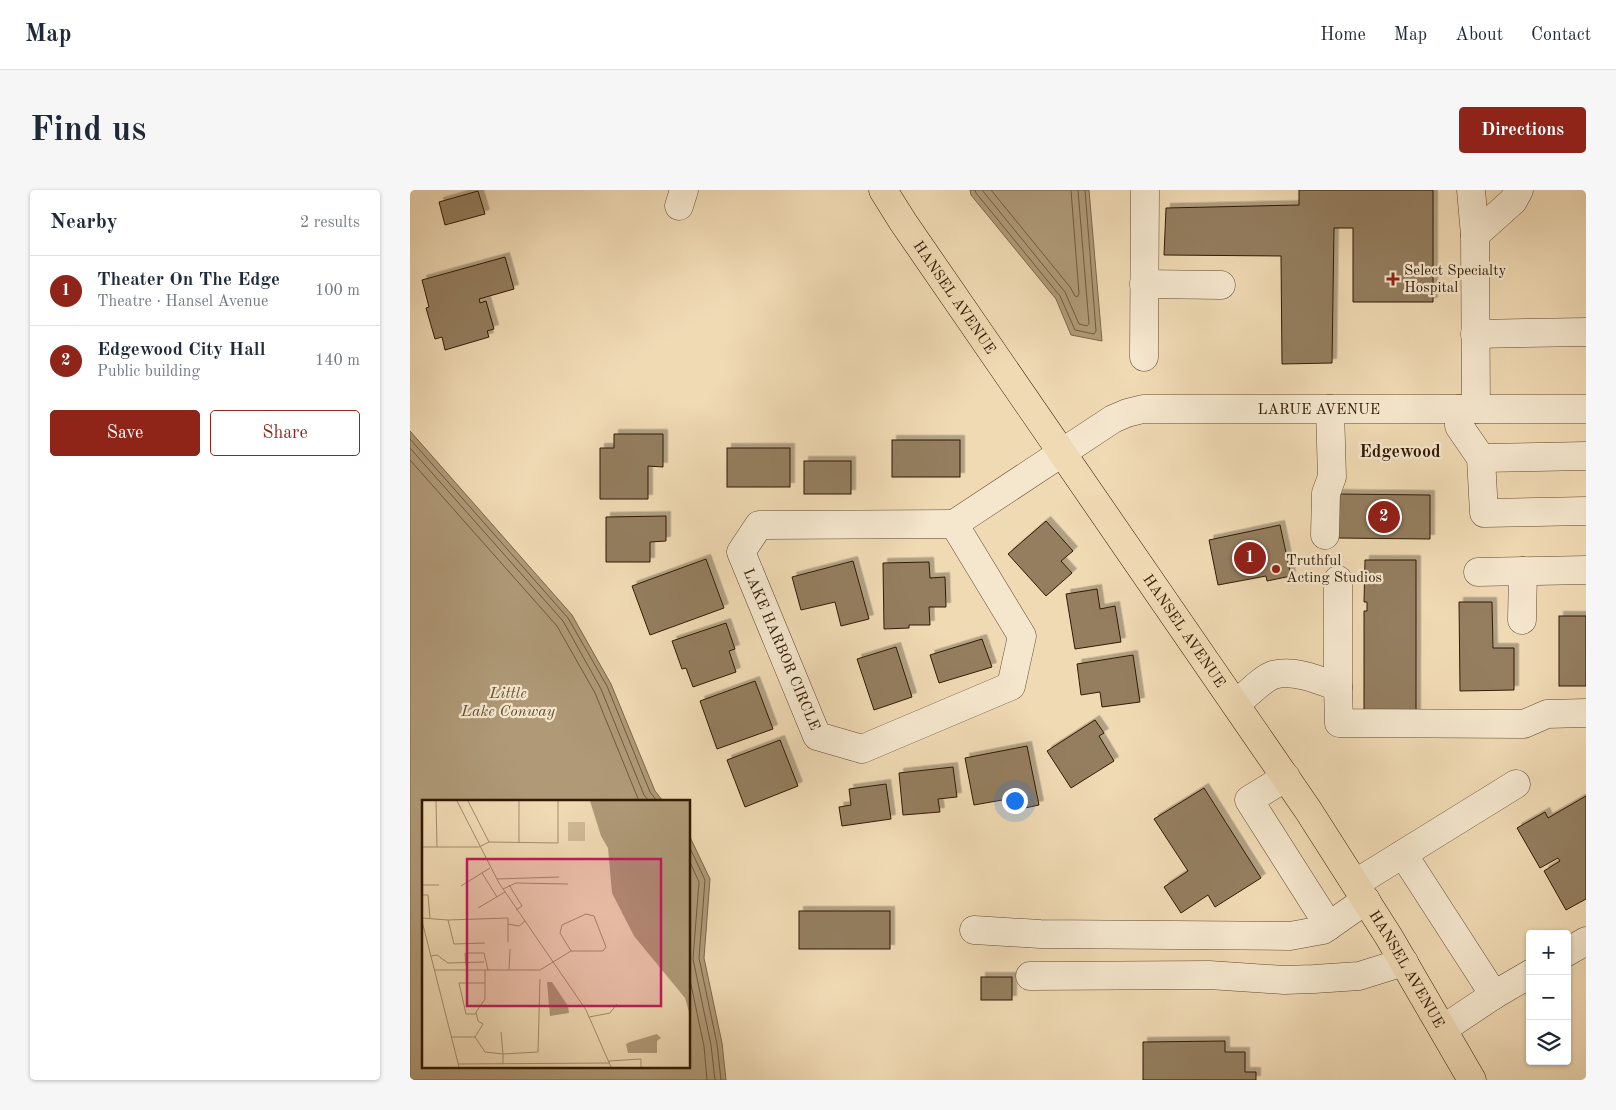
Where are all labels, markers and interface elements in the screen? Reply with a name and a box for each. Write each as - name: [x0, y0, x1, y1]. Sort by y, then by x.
- text: Map: [25, 23, 72, 47]
- text: Home: [1320, 26, 1366, 44]
- text: Map: [1394, 26, 1427, 44]
- text: About: [1455, 26, 1503, 44]
- text: Contact: [1531, 26, 1591, 44]
- button: Directions: [1459, 107, 1586, 153]
- text: Find us: [30, 113, 146, 148]
- text: Nearby: [50, 212, 118, 233]
- text: 2 results: [300, 215, 360, 231]
- street label: HANSEL AVENUE: [910, 239, 998, 357]
- place label: Select Specialty Hospital: [1404, 264, 1506, 296]
- text: Theater On The Edge: [97, 271, 280, 290]
- marker: Select Specialty Hospital: [1386, 272, 1400, 286]
- text: 1: [61, 283, 71, 299]
- text: 100 m: [315, 283, 360, 299]
- text: Theatre · Hansel Avenue: [97, 294, 268, 310]
- text: Edgewood City Hall: [97, 341, 266, 360]
- text: 2: [61, 353, 71, 369]
- text: 140 m: [315, 353, 360, 369]
- text: Public building: [97, 364, 200, 380]
- street label: LARUE AVENUE: [1257, 403, 1380, 418]
- button: Save: [50, 410, 200, 456]
- button: Share: [210, 410, 360, 456]
- district label: Edgewood: [1359, 443, 1441, 461]
- pin: 2: [1368, 498, 1400, 536]
- pin: 1: [1234, 539, 1266, 577]
- place label: Truthful Acting Studios: [1286, 554, 1382, 586]
- marker: Truthful Acting Studios: [1270, 563, 1282, 575]
- street label: LAKE HARBOR CIRCLE: [740, 566, 822, 733]
- street label: HANSEL AVENUE: [1139, 572, 1227, 691]
- water label: Little Lake Conway: [460, 686, 556, 720]
- your location: [1002, 788, 1028, 814]
- inset map: [422, 800, 690, 1068]
- street label: HANSEL AVENUE: [1365, 908, 1446, 1031]
- map controls: [1526, 930, 1571, 1065]
- button: +: [1526, 930, 1571, 975]
- button: −: [1526, 975, 1571, 1020]
- button: layers: [1526, 1020, 1571, 1065]

